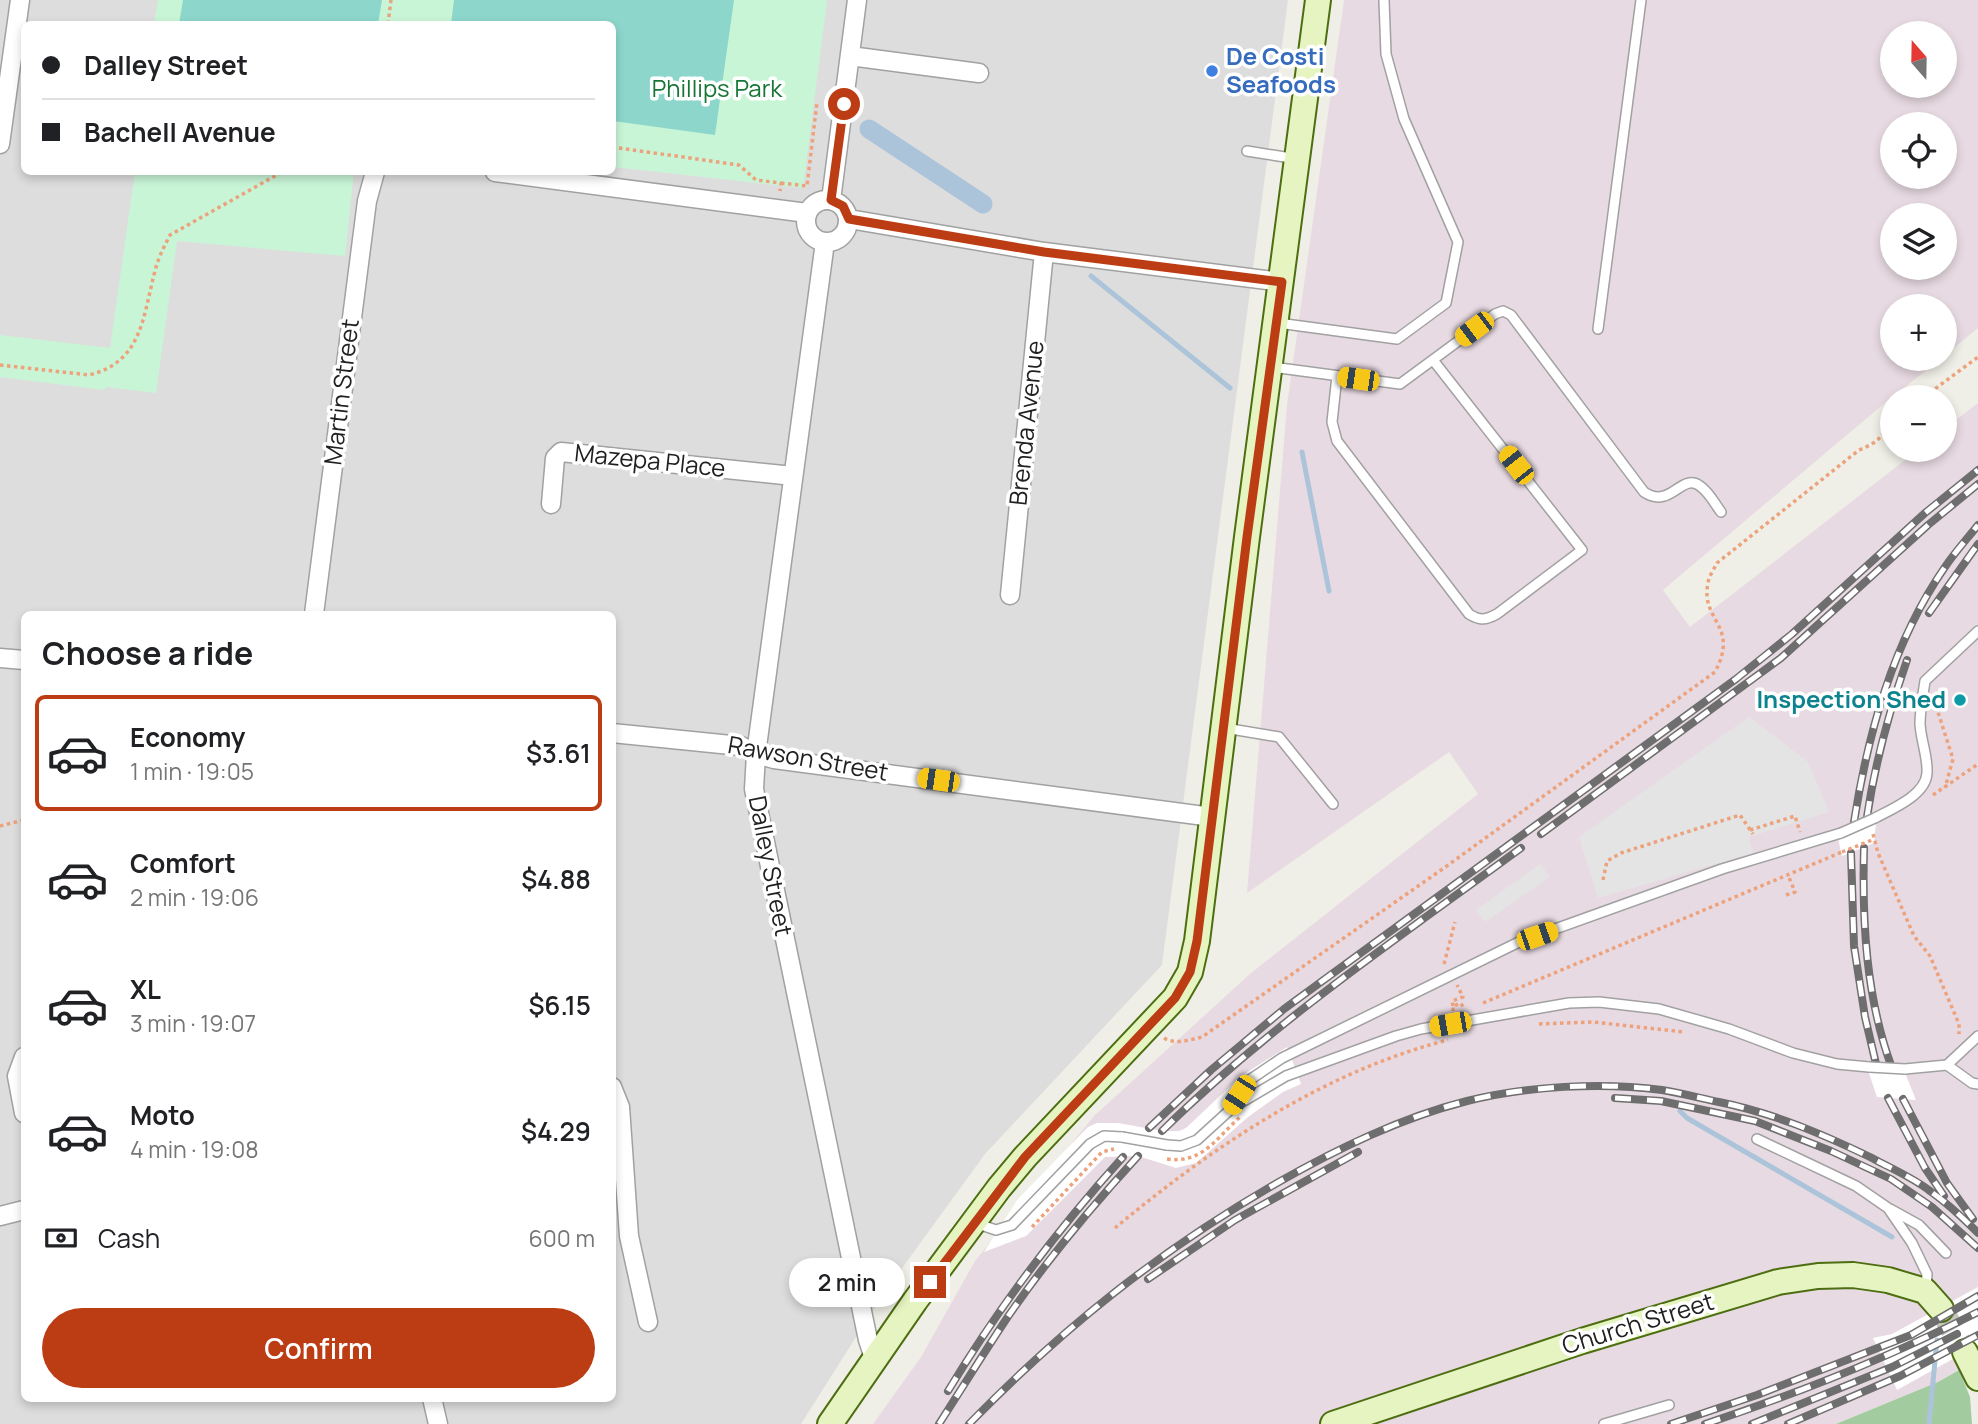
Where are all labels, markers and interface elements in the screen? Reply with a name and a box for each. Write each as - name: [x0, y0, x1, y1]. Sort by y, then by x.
- north arrow: [1880, 21, 1956, 98]
- map controls: [1880, 21, 1957, 462]
- place label: De Costi Seafoods: [1226, 39, 1336, 100]
- text: Dalley Street: [84, 47, 248, 83]
- marker: De Costi Seafoods: [1204, 63, 1220, 79]
- park label: Phillips Park: [652, 71, 783, 104]
- route start: [828, 88, 860, 120]
- button: locate: [1880, 112, 1957, 189]
- text: Bachell Avenue: [84, 114, 276, 150]
- button: layers: [1880, 203, 1957, 280]
- button: +: [1880, 294, 1957, 371]
- car: [1451, 308, 1498, 350]
- street label: Martin Street: [315, 317, 366, 467]
- street label: Brenda Avenue: [1000, 339, 1051, 507]
- car: [1336, 366, 1381, 392]
- button: −: [1880, 385, 1957, 462]
- street label: Mazepa Place: [573, 435, 727, 484]
- car: [1495, 442, 1538, 488]
- text: Choose a ride: [42, 631, 253, 675]
- place label: Inspection Shed: [1756, 682, 1946, 715]
- marker: Inspection Shed: [1952, 692, 1968, 708]
- text: Economy: [130, 719, 245, 755]
- icon: car: [46, 722, 109, 785]
- street label: Rawson Street: [725, 727, 891, 788]
- text: $3.61: [526, 735, 591, 771]
- text: 1 min · 19:05: [130, 755, 254, 787]
- car: [916, 767, 961, 793]
- street label: Dalley Street: [742, 793, 801, 939]
- text: Comfort: [130, 845, 236, 881]
- icon: car: [46, 848, 109, 911]
- text: $4.88: [521, 861, 591, 897]
- text: 2 min · 19:06: [130, 881, 259, 913]
- car: [1514, 919, 1561, 953]
- text: XL: [130, 971, 161, 1007]
- icon: car: [46, 974, 109, 1037]
- text: $6.15: [528, 987, 591, 1023]
- text: 3 min · 19:07: [130, 1007, 256, 1039]
- car: [1428, 1010, 1473, 1038]
- car: [1219, 1072, 1260, 1118]
- text: Moto: [130, 1097, 195, 1133]
- icon: car: [46, 1100, 109, 1163]
- text: $4.29: [521, 1113, 591, 1149]
- text: 4 min · 19:08: [130, 1133, 259, 1165]
- icon: cash: [42, 1219, 80, 1257]
- text: Cash: [98, 1220, 160, 1256]
- text: 600 m: [529, 1222, 595, 1254]
- callout: 2 min: [790, 1258, 906, 1306]
- text: 2 min: [818, 1266, 876, 1298]
- route end: [914, 1266, 946, 1298]
- street label: Church Street: [1558, 1284, 1717, 1361]
- button: Confirm: [42, 1308, 595, 1388]

